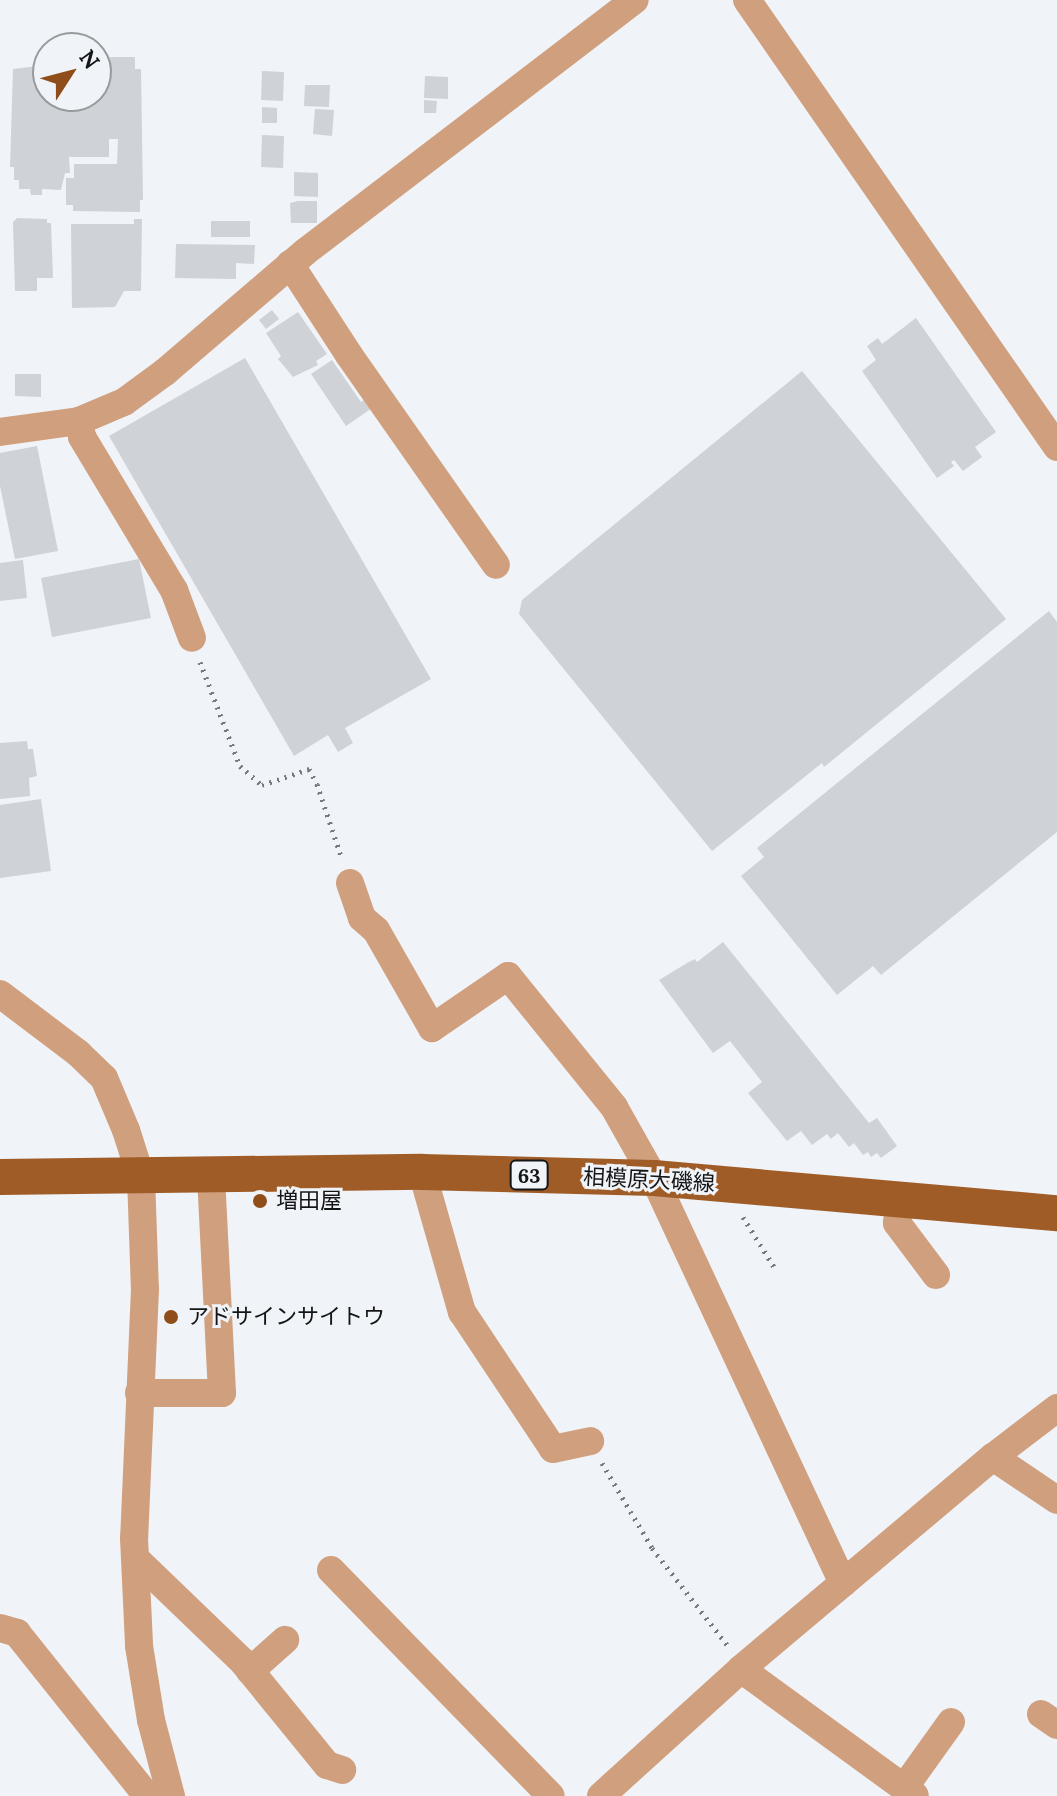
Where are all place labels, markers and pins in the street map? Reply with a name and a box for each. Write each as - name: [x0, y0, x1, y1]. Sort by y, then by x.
- place label: 増田屋: [276, 1188, 342, 1214]
- marker: 増田屋: [251, 1192, 269, 1210]
- place label: アドサインサイトウ: [187, 1304, 385, 1330]
- marker: アドサインサイトウ: [162, 1308, 180, 1326]

